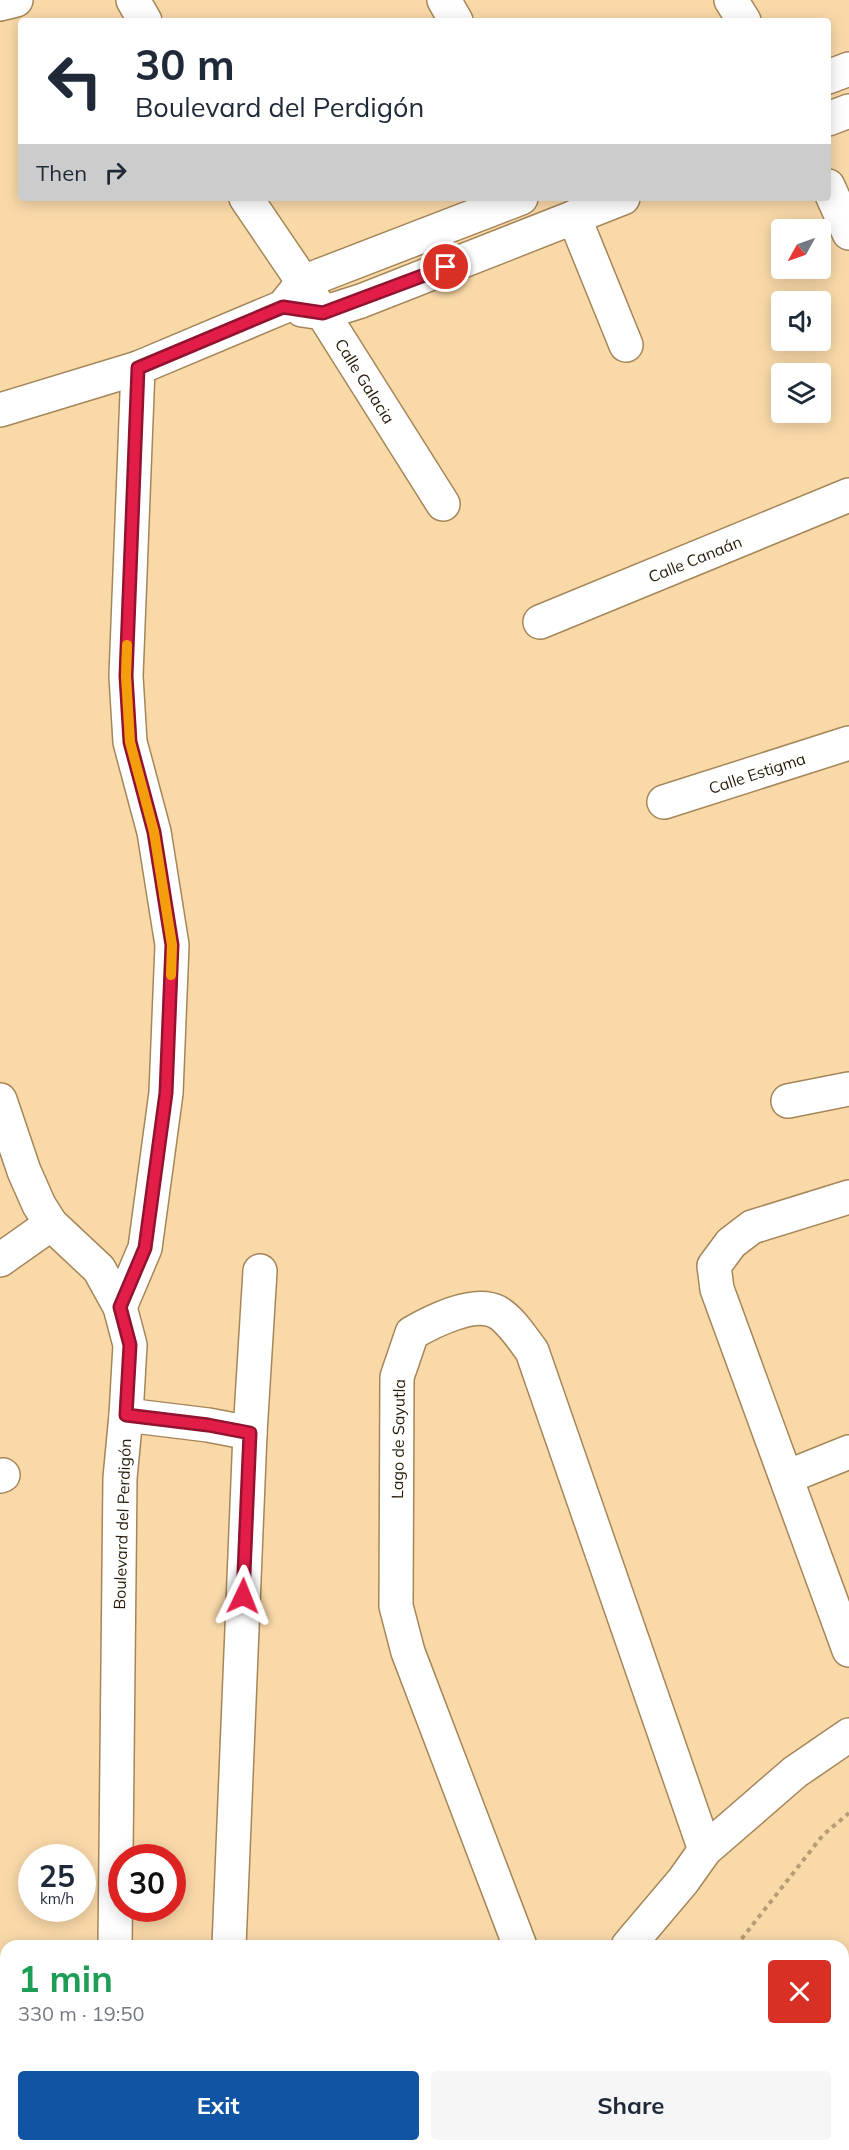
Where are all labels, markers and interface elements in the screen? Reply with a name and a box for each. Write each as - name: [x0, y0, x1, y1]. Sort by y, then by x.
- text: 30 m: [135, 38, 235, 91]
- icon: left: [36, 42, 114, 120]
- text: Boulevard del Perdigón: [135, 90, 424, 124]
- icon: right: [99, 156, 132, 189]
- text: Then: [36, 159, 87, 187]
- north arrow: [771, 219, 831, 279]
- map controls: [771, 219, 831, 423]
- pin: [420, 241, 471, 292]
- icon: arrive: [429, 250, 462, 283]
- button: sound: [771, 291, 831, 351]
- street label: Calle Galacia: [331, 335, 399, 427]
- button: layers: [771, 363, 831, 423]
- street label: Calle Canaán: [645, 531, 745, 587]
- street label: Calle Estigma: [706, 748, 808, 798]
- street label: Lago de Sayutla: [387, 1379, 409, 1499]
- street label: Boulevard del Perdigón: [109, 1438, 135, 1610]
- position arrow: [211, 1564, 275, 1628]
- speed limit sign: 30: [108, 1844, 186, 1922]
- text: 25: [39, 1857, 75, 1895]
- text: km/h: [40, 1889, 74, 1908]
- text: 1 min: [18, 1956, 113, 2001]
- button: close: [768, 1960, 831, 2023]
- text: 330 m · 19:50: [18, 2001, 144, 2026]
- button: Exit: [18, 2071, 419, 2140]
- button: Share: [431, 2071, 831, 2140]

